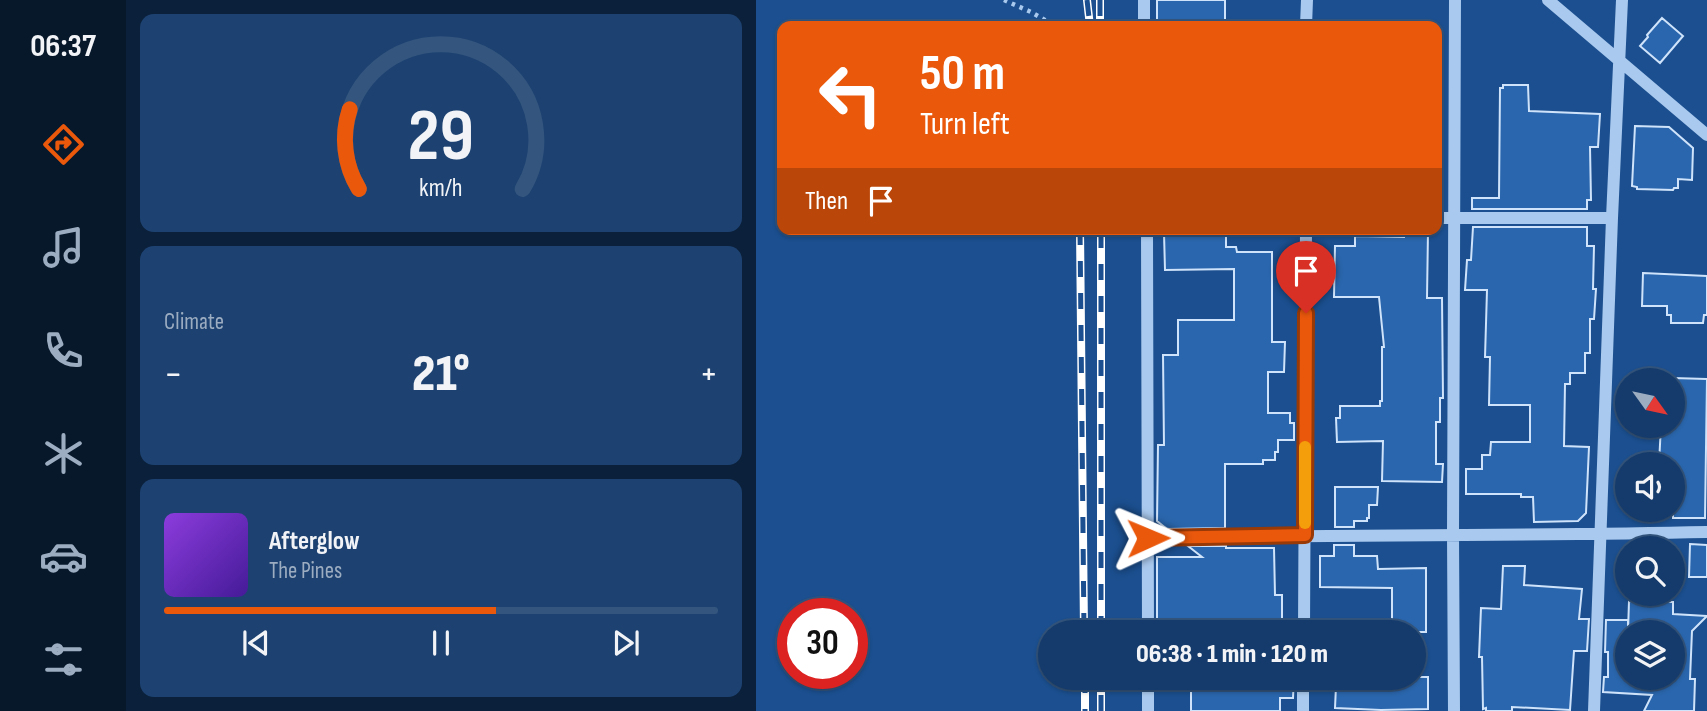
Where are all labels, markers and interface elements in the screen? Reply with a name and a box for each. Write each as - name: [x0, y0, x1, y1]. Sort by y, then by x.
- text: 06:37: [30, 27, 96, 66]
- text: 50 m: [920, 45, 1005, 104]
- icon: left: [805, 49, 896, 140]
- text: 29: [408, 94, 474, 182]
- text: Turn left: [920, 105, 1010, 144]
- icon: directions: [39, 120, 88, 169]
- text: km/h: [419, 173, 463, 204]
- icon: arrive: [862, 182, 900, 220]
- text: Then: [805, 186, 848, 217]
- icon: music: [39, 223, 88, 272]
- pin: [1276, 241, 1336, 313]
- icon: arrive: [1287, 252, 1325, 290]
- text: Climate: [164, 308, 224, 336]
- icon: phone: [39, 326, 88, 375]
- text: 21°: [412, 343, 470, 406]
- text: −: [164, 352, 183, 397]
- text: +: [699, 352, 718, 397]
- north arrow: [1615, 368, 1685, 438]
- map controls: [1615, 368, 1685, 690]
- icon: climate: [39, 429, 88, 478]
- button: sound: [1615, 452, 1685, 522]
- position arrow: [1111, 501, 1185, 575]
- text: Afterglow: [269, 526, 360, 557]
- icon: car: [39, 532, 88, 581]
- button: search: [1615, 536, 1685, 606]
- text: The Pines: [269, 557, 342, 585]
- speed limit sign: 30: [777, 598, 868, 689]
- button: layers: [1615, 620, 1685, 690]
- icon: previous: [237, 624, 275, 662]
- icon: pause: [422, 624, 460, 662]
- icon: next: [607, 624, 645, 662]
- icon: filters: [39, 635, 88, 684]
- text: 06:38 · 1 min · 120 m: [1136, 639, 1328, 670]

